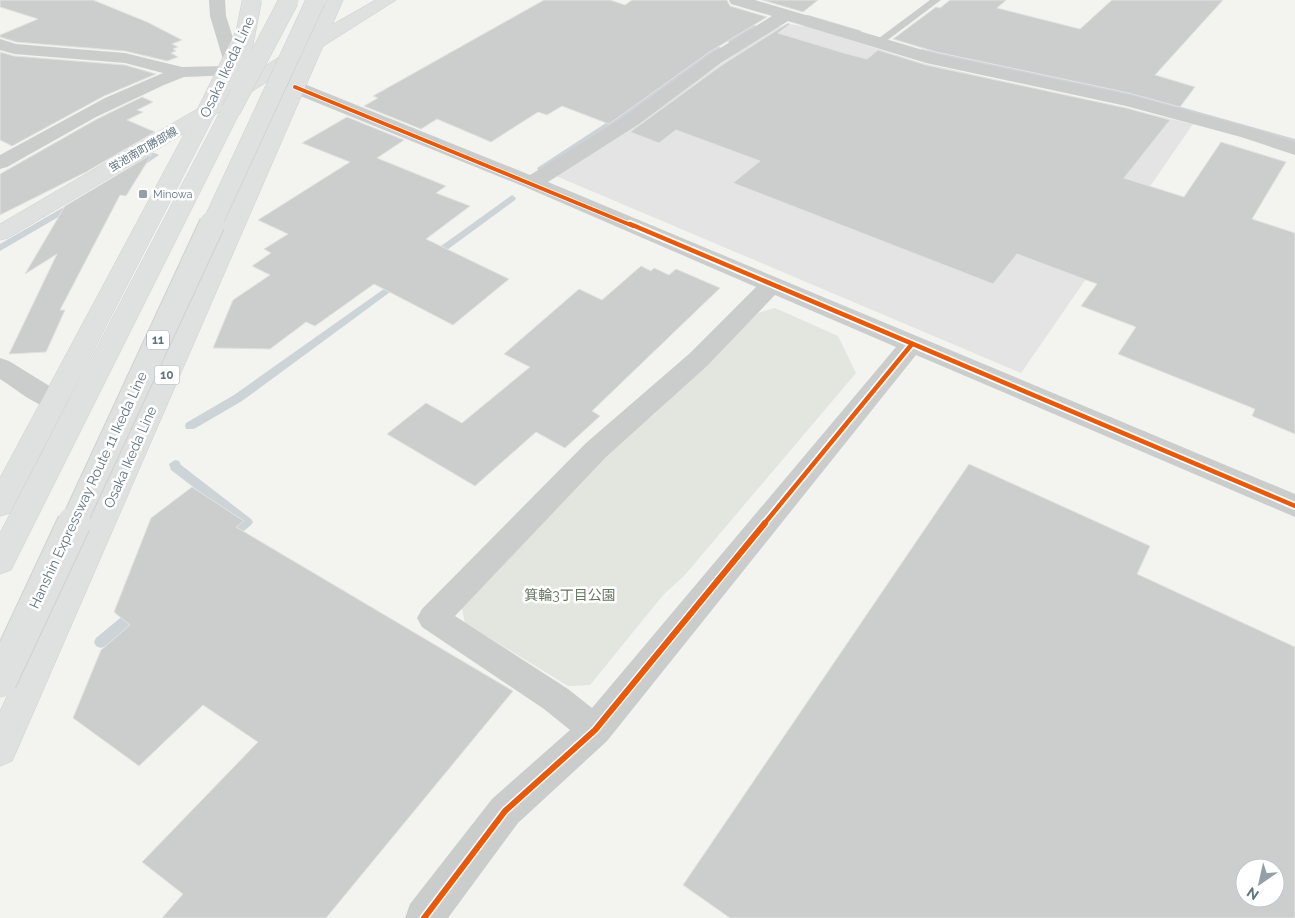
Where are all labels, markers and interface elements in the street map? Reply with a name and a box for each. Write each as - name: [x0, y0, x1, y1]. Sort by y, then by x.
- street label: Osaka Ikeda Line: [197, 14, 257, 120]
- street label: 蛍池南町勝部線: [107, 125, 180, 174]
- marker: Minowa: [137, 188, 149, 200]
- place label: Minowa: [153, 188, 193, 201]
- road number: 11: [147, 330, 169, 350]
- road number: 10: [154, 366, 180, 384]
- street label: Hanshin Expressway Route 11 Ikeda Line: [26, 369, 150, 611]
- street label: Osaka Ikeda Line: [100, 404, 160, 510]
- park label: 箕輪3丁目公園: [524, 587, 616, 603]
- north arrow: [1235, 858, 1285, 908]
- text: N: [1244, 884, 1262, 903]

